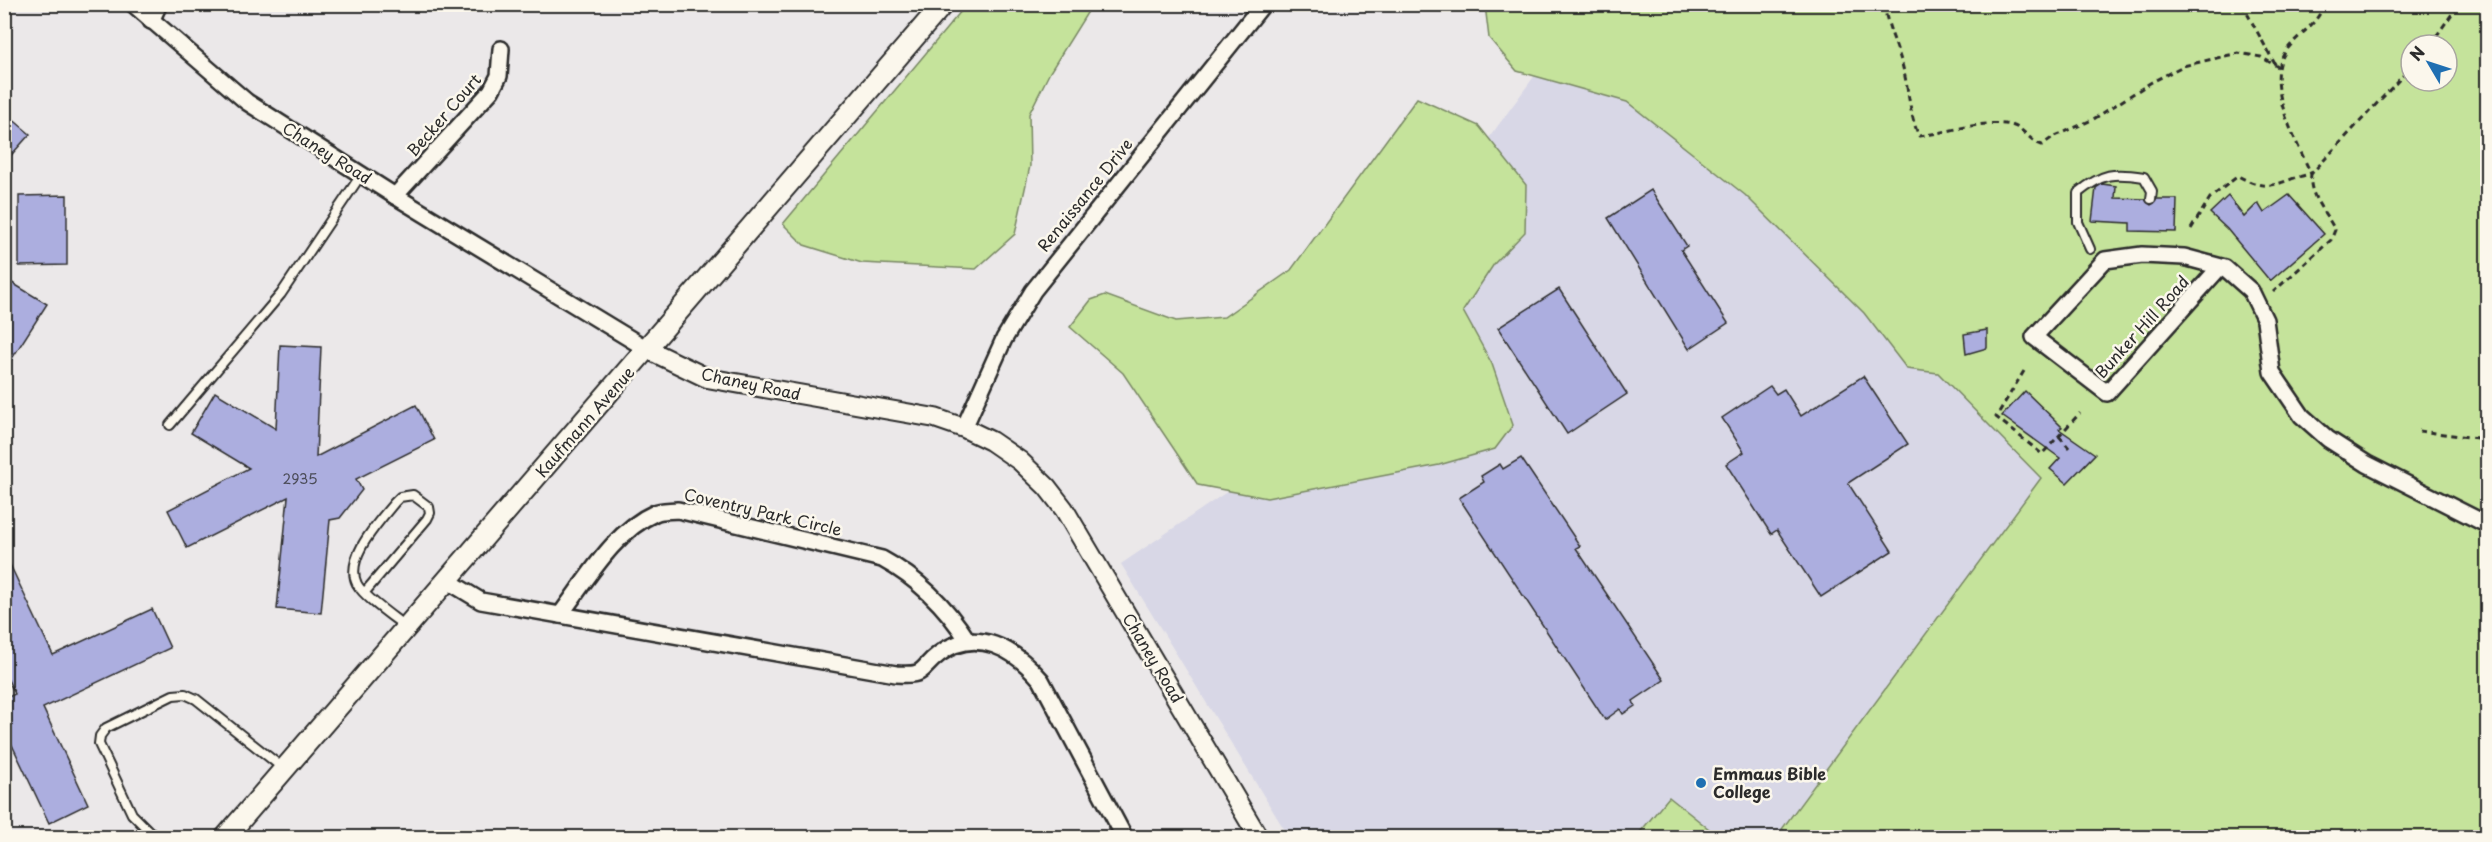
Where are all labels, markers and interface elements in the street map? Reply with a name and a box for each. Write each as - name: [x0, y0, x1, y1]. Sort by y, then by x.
- north arrow: [2399, 33, 2459, 93]
- text: N: [2403, 40, 2430, 65]
- street label: Becker Court: [401, 67, 486, 161]
- street label: Chaney Road: [278, 115, 377, 189]
- street label: Renaissance Drive: [1031, 133, 1138, 256]
- street label: Bunker Hill Road: [2089, 270, 2194, 383]
- street label: Kaufmann Avenue: [529, 360, 639, 482]
- street label: Chaney Road: [699, 361, 803, 405]
- house number: 2935: [283, 468, 317, 489]
- street label: Coventry Park Circle: [682, 481, 845, 541]
- street label: Chaney Road: [1118, 608, 1190, 707]
- place label: Emmaus Bible College: [1713, 761, 1826, 803]
- marker: Emmaus Bible College: [1694, 776, 1708, 790]

